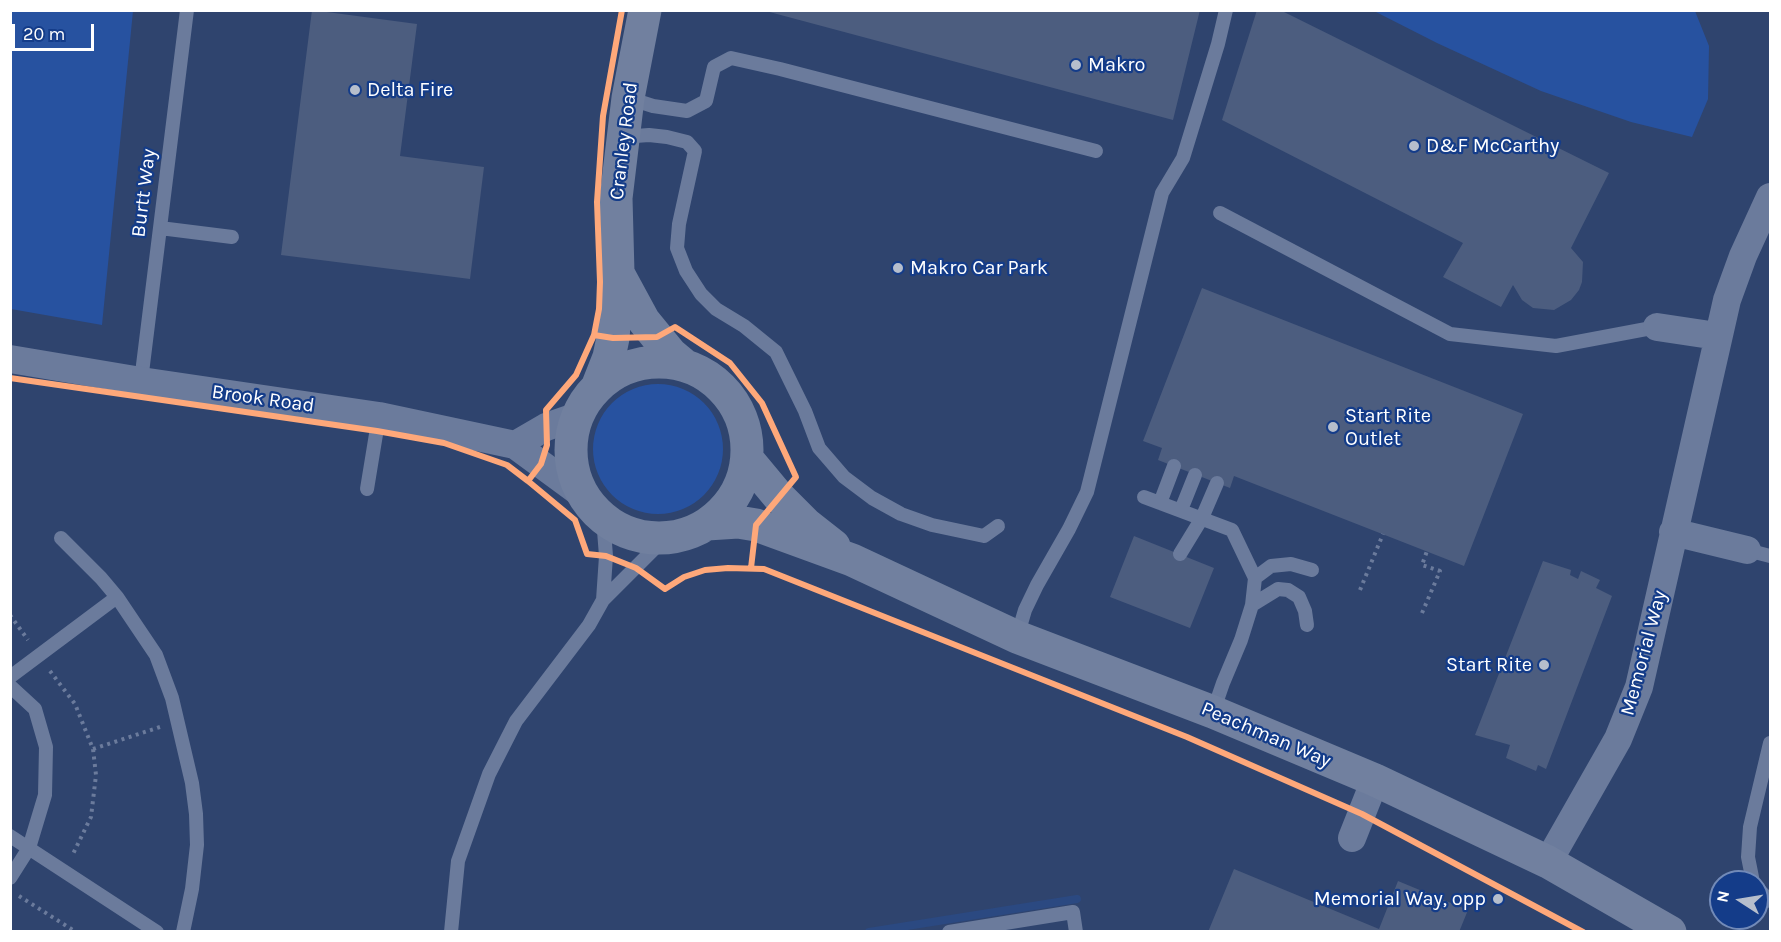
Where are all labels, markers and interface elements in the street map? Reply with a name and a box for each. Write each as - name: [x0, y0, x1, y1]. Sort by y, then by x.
- scale bar: [15, 12, 98, 50]
- text: 20 m: [23, 23, 65, 45]
- place label: Makro: [1088, 53, 1145, 77]
- marker: Makro: [1069, 58, 1083, 72]
- place label: Delta Fire: [367, 78, 453, 102]
- street label: Cranley Road: [605, 81, 643, 201]
- marker: Delta Fire: [348, 83, 362, 97]
- place label: D&F McCarthy: [1426, 134, 1559, 158]
- marker: D&F McCarthy: [1407, 139, 1421, 153]
- street label: Burtt Way: [127, 147, 161, 239]
- place label: Makro Car Park: [910, 256, 1048, 280]
- marker: Makro Car Park: [891, 261, 905, 275]
- street label: Brook Road: [210, 380, 316, 418]
- place label: Start Rite Outlet: [1345, 404, 1431, 451]
- marker: Start Rite Outlet: [1326, 420, 1340, 434]
- street label: Memorial Way: [1616, 588, 1672, 718]
- place label: Start Rite: [1446, 653, 1532, 677]
- marker: Start Rite: [1537, 658, 1551, 672]
- street label: Peachman Way: [1197, 697, 1335, 773]
- north arrow: [1709, 870, 1769, 930]
- place label: Memorial Way, opp: [1314, 887, 1486, 911]
- text: N: [1712, 889, 1733, 904]
- marker: Memorial Way, opp: [1491, 892, 1505, 906]

